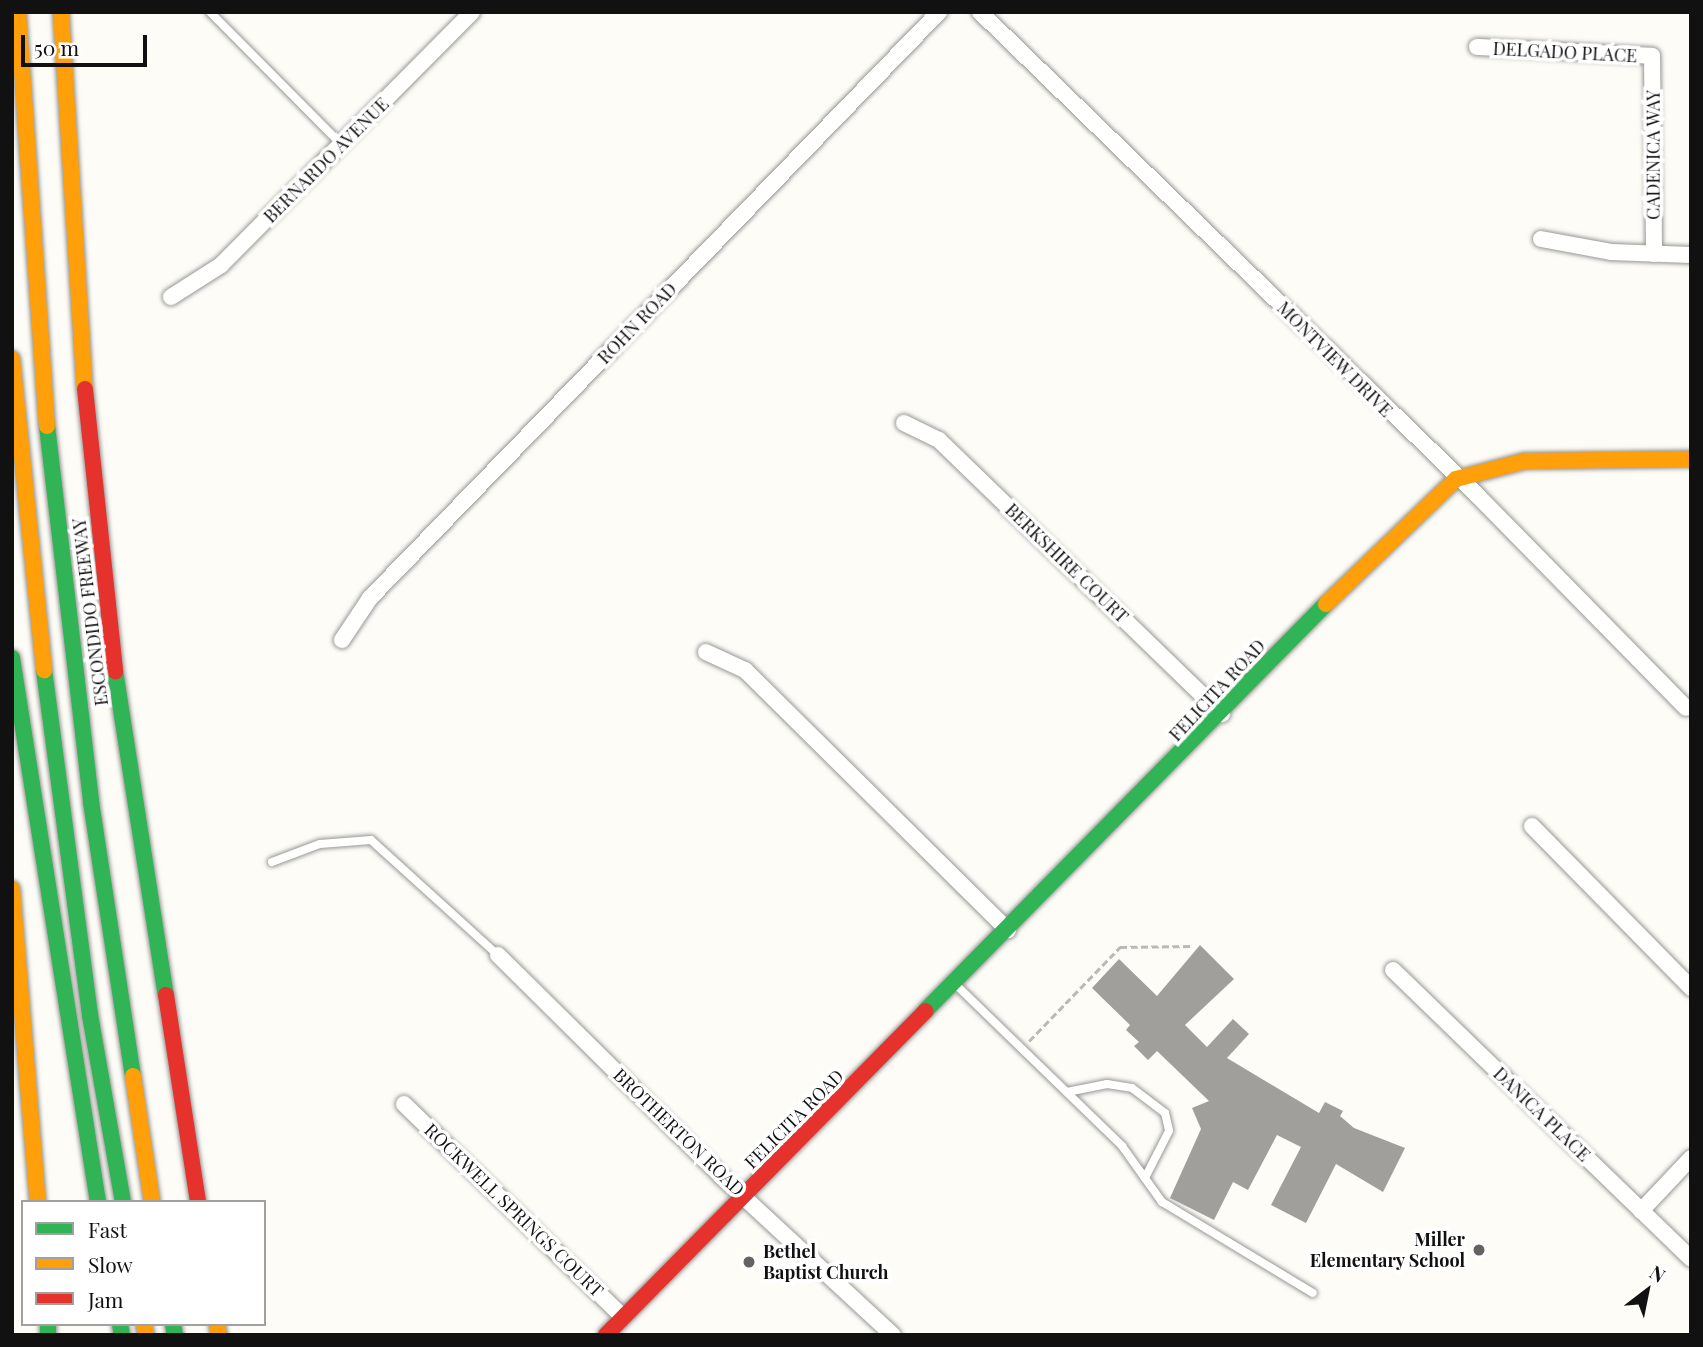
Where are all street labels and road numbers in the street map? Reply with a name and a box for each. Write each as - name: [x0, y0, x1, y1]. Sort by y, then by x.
- street label: DELGADO PLACE: [1492, 37, 1638, 67]
- street label: CADENICA WAY: [1642, 90, 1664, 220]
- street label: BERNARDO AVENUE: [259, 93, 393, 227]
- street label: ROHN ROAD: [593, 278, 681, 368]
- street label: MONTVIEW DRIVE: [1273, 297, 1397, 421]
- street label: BERKSHIRE COURT: [1001, 499, 1133, 627]
- street label: ESCONDIDO FREEWAY: [68, 517, 112, 707]
- street label: FELICITA ROAD: [1164, 635, 1270, 745]
- street label: DANICA PLACE: [1489, 1062, 1595, 1166]
- street label: BROTHERTON ROAD: [609, 1064, 749, 1200]
- street label: FELICITA ROAD: [740, 1065, 848, 1173]
- street label: ROCKWELL SPRINGS COURT: [420, 1119, 608, 1301]

